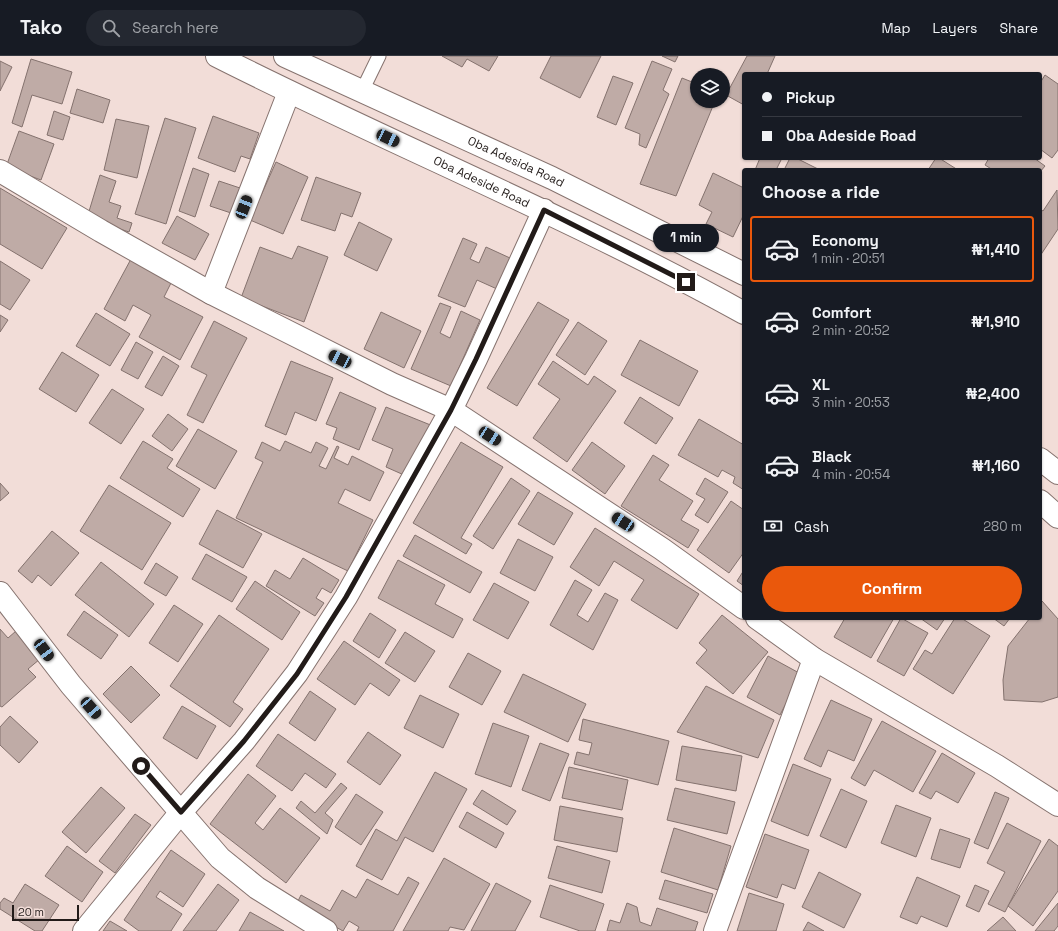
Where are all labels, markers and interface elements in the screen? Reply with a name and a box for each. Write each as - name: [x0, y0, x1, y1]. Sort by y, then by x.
- search box: [86, 10, 366, 46]
- text: Tako: [20, 15, 62, 40]
- icon: search: [100, 17, 122, 39]
- text: Search here: [132, 18, 219, 37]
- text: Map: [881, 19, 911, 37]
- text: Layers: [933, 19, 977, 37]
- text: Share: [999, 19, 1038, 37]
- map controls: [690, 68, 730, 108]
- button: layers: [690, 68, 730, 108]
- text: Pickup: [786, 88, 835, 107]
- text: Oba Adeside Road: [786, 126, 916, 145]
- car: [375, 127, 401, 149]
- street label: Oba Adesida Road: [465, 133, 567, 191]
- street label: Oba Adeside Road: [431, 152, 532, 211]
- text: Choose a ride: [762, 180, 880, 203]
- car: [234, 194, 254, 220]
- callout: 1 min: [653, 224, 719, 252]
- text: 1 min: [670, 229, 702, 246]
- icon: car: [764, 231, 800, 267]
- text: Economy: [812, 231, 879, 250]
- text: ₦1,410: [971, 240, 1020, 259]
- text: 1 min · 20:51: [812, 250, 885, 267]
- route end: [677, 273, 695, 291]
- icon: car: [764, 303, 800, 339]
- text: Comfort: [812, 303, 872, 322]
- text: ₦1,910: [971, 312, 1020, 331]
- text: 2 min · 20:52: [812, 322, 890, 339]
- car: [327, 348, 353, 370]
- icon: car: [764, 375, 800, 411]
- text: XL: [812, 375, 830, 394]
- text: ₦2,400: [966, 384, 1020, 403]
- text: 3 min · 20:53: [812, 394, 890, 411]
- car: [477, 424, 503, 448]
- icon: car: [764, 447, 800, 483]
- text: Black: [812, 447, 852, 466]
- text: ₦1,160: [972, 456, 1020, 475]
- text: 4 min · 20:54: [812, 466, 890, 483]
- car: [610, 510, 636, 534]
- icon: cash: [762, 515, 784, 537]
- text: Cash: [794, 517, 829, 536]
- text: 280 m: [983, 518, 1022, 535]
- button: Confirm: [762, 566, 1022, 612]
- car: [32, 637, 56, 663]
- car: [79, 695, 103, 721]
- route start: [132, 757, 150, 775]
- scale bar: [12, 903, 79, 922]
- text: 20 m: [18, 905, 44, 919]

